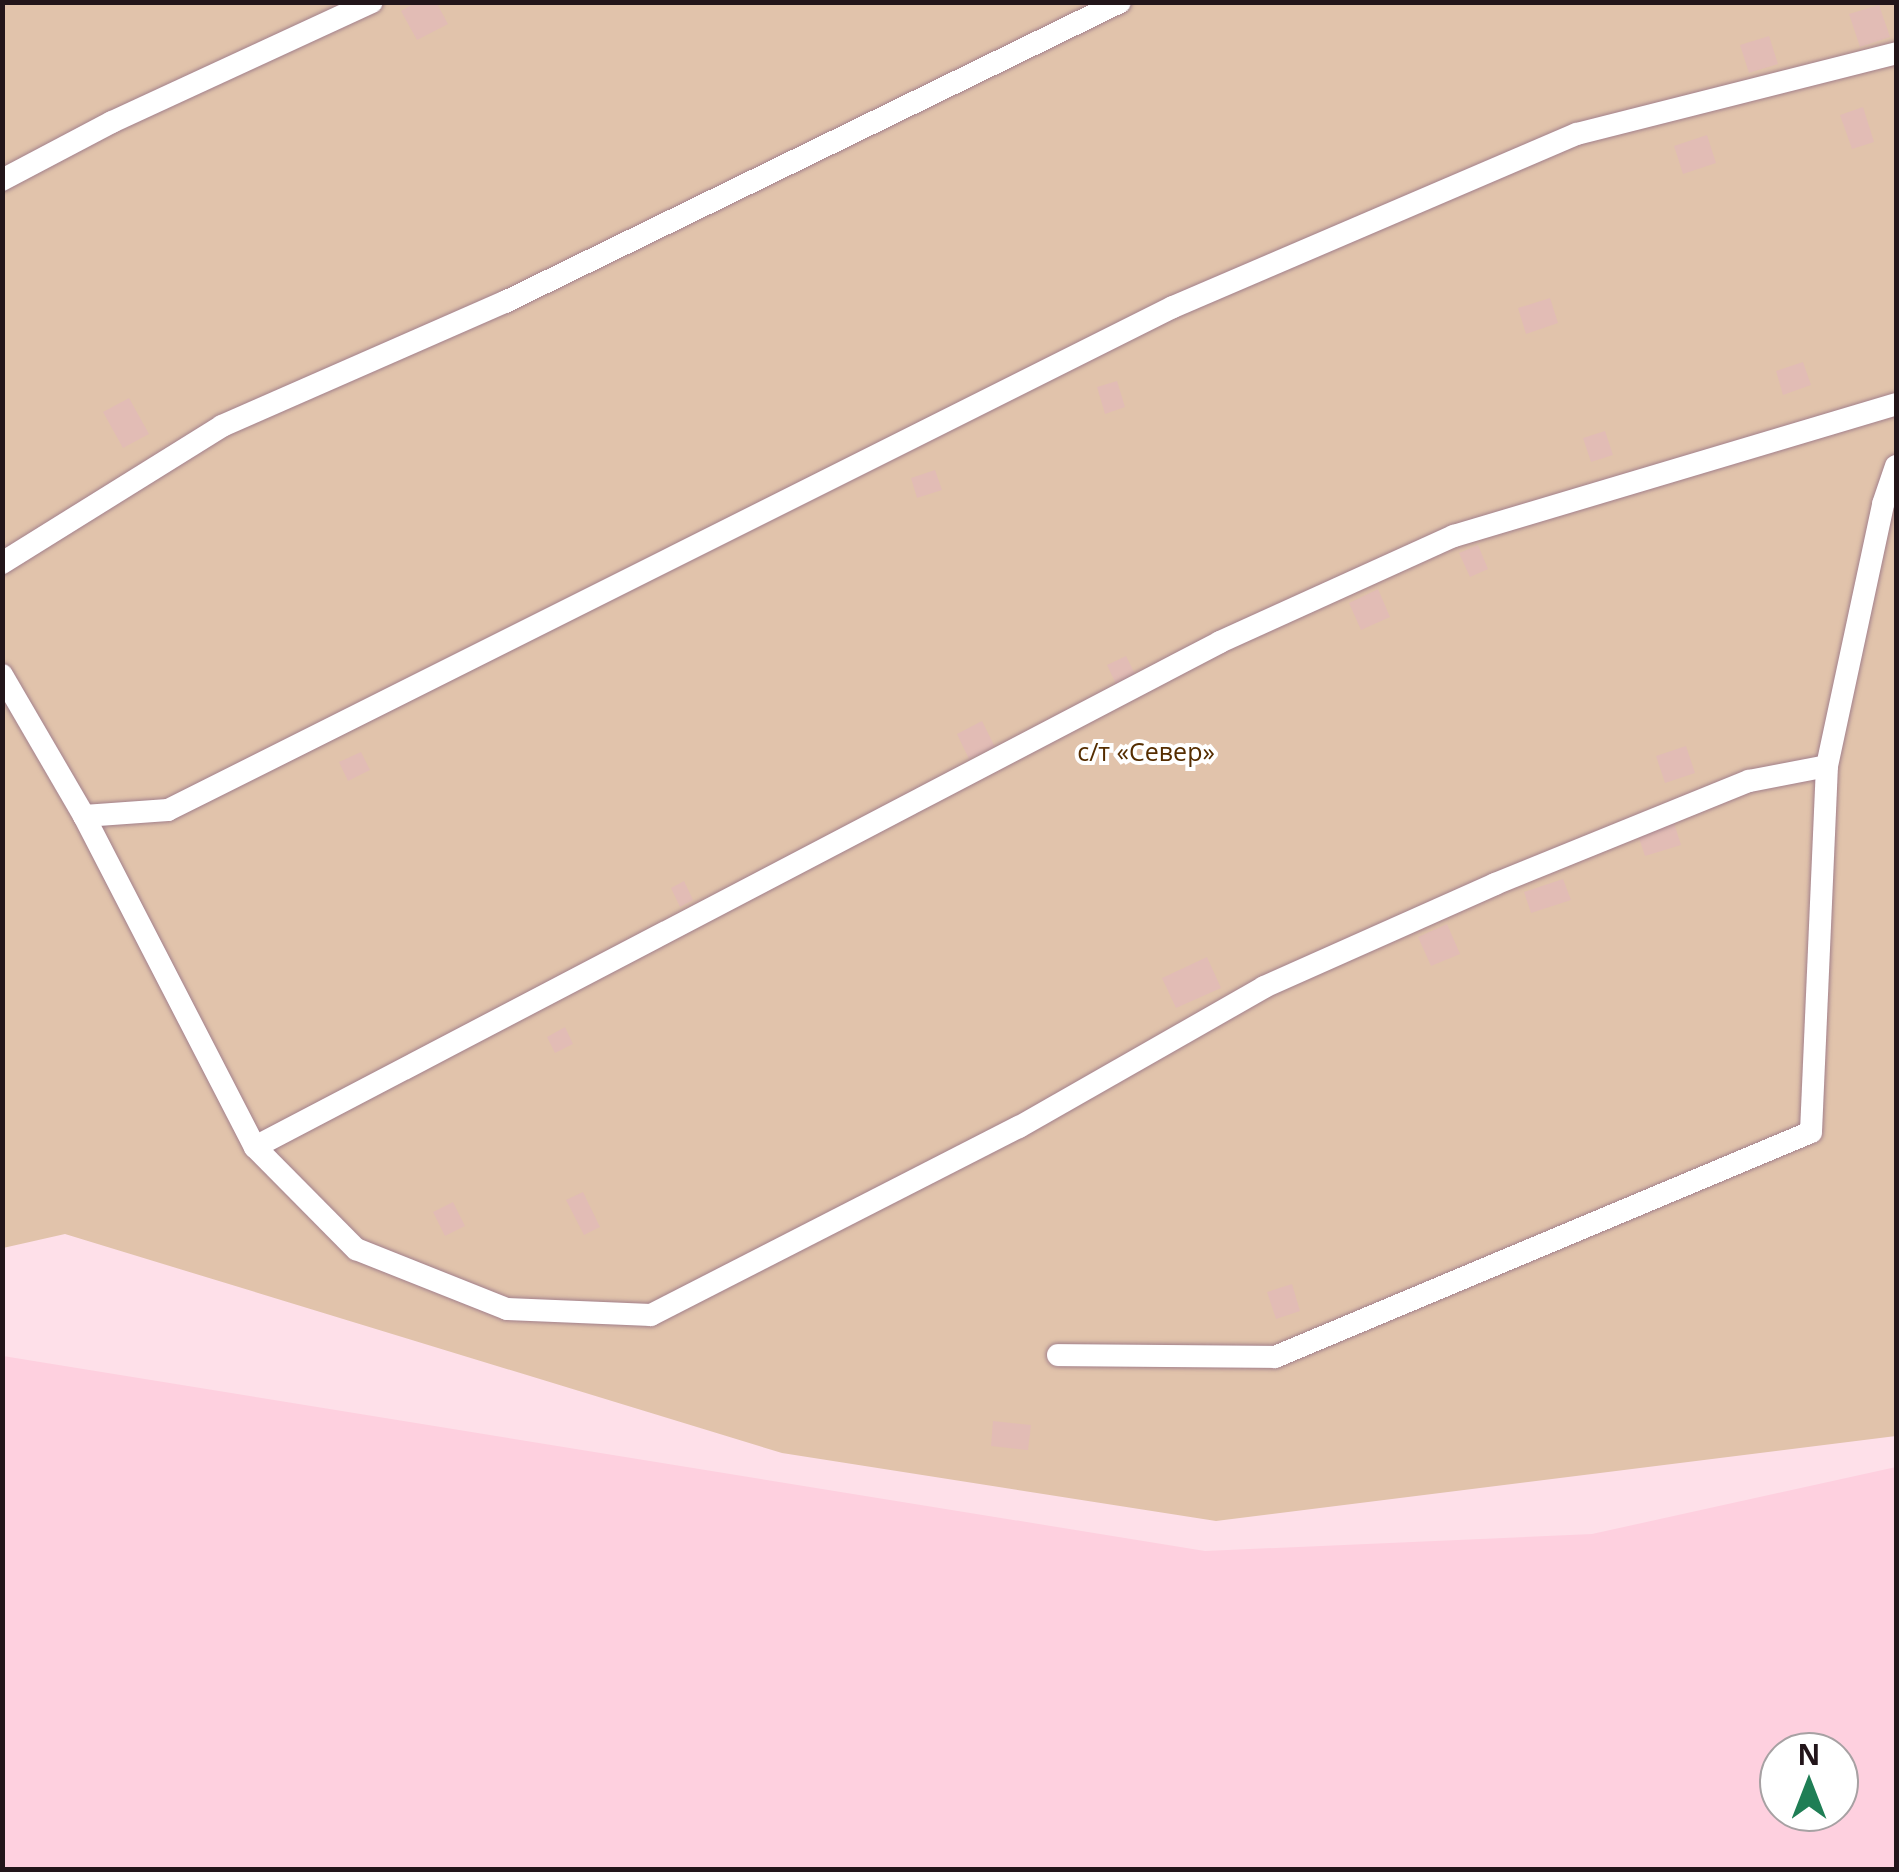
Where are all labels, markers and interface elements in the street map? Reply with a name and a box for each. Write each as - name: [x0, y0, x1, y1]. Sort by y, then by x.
- park label: с/т «Север»: [1077, 736, 1215, 766]
- north arrow: [1759, 1732, 1859, 1832]
- text: N: [1798, 1735, 1820, 1773]

